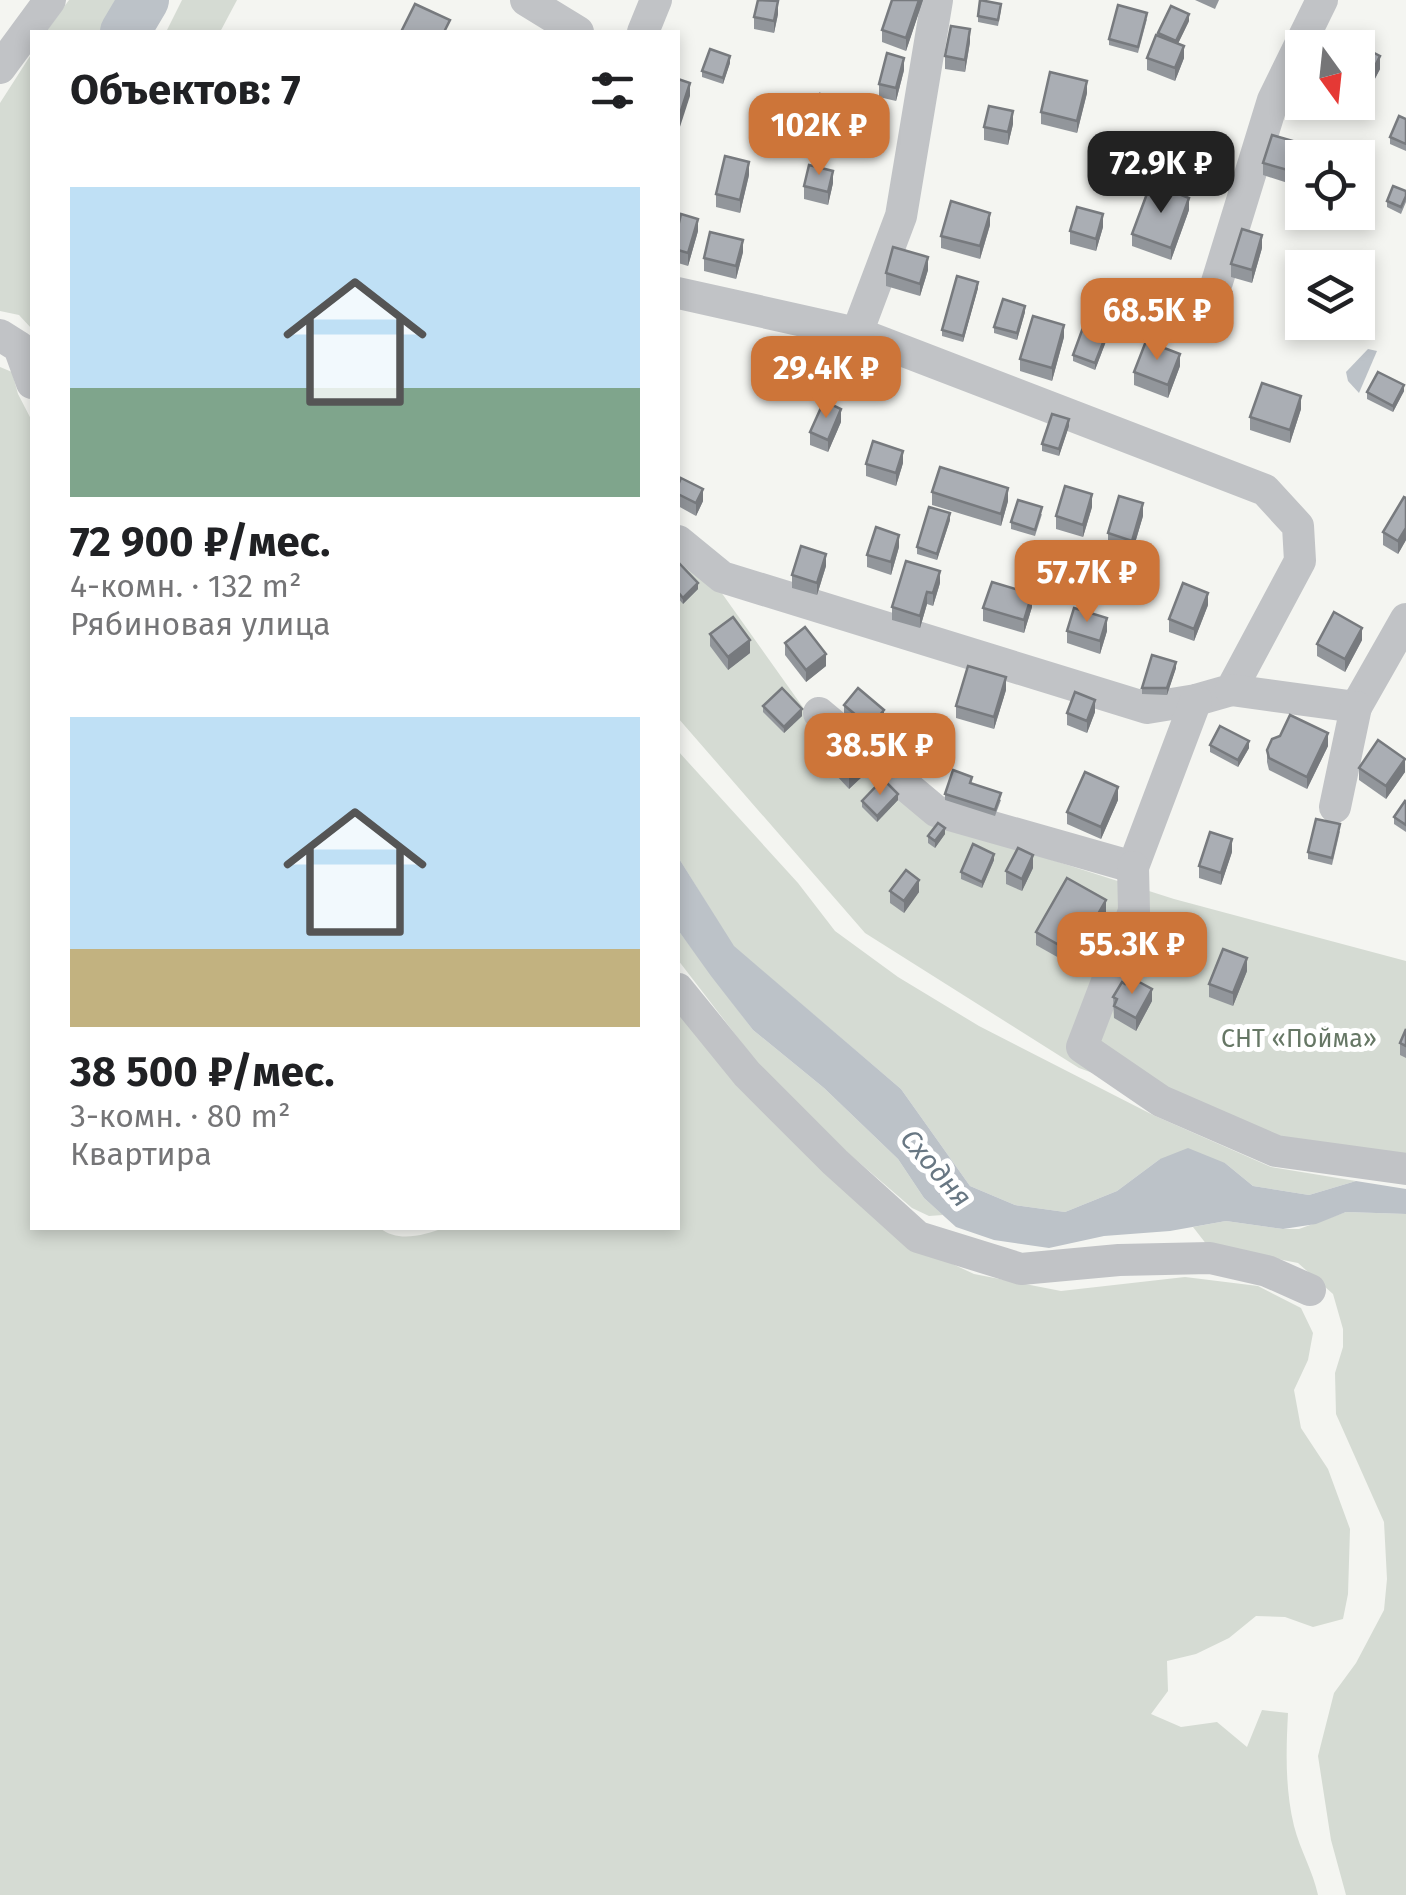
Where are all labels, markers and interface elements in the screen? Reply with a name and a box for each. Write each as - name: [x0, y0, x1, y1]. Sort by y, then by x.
- north arrow: [1285, 30, 1375, 120]
- map controls: [1285, 30, 1375, 340]
- icon: filters: [585, 63, 640, 118]
- text: Объектов: 7: [70, 65, 301, 115]
- pin: 102K ₽: [738, 93, 900, 178]
- text: 102K ₽: [771, 106, 867, 144]
- pin: 72.9K ₽: [1069, 131, 1253, 216]
- button: locate: [1285, 140, 1375, 230]
- text: 72.9K ₽: [1109, 144, 1213, 182]
- button: layers: [1285, 250, 1375, 340]
- icon: home: [265, 252, 445, 432]
- pin: 68.5K ₽: [1065, 278, 1249, 363]
- text: 68.5K ₽: [1103, 291, 1211, 329]
- pin: 29.4K ₽: [734, 336, 918, 421]
- text: 29.4K ₽: [773, 349, 879, 387]
- text: 72 900 ₽/мес.: [70, 517, 330, 567]
- pin: 57.7K ₽: [995, 540, 1179, 625]
- text: 57.7K ₽: [1037, 553, 1137, 591]
- text: 4-комн. · 132 m²: [70, 567, 302, 605]
- text: Рябиновая улица: [70, 605, 331, 643]
- pin: 38.5K ₽: [788, 713, 972, 798]
- text: 38.5K ₽: [826, 726, 934, 764]
- icon: home: [265, 782, 445, 962]
- pin: 55.3K ₽: [1040, 912, 1224, 997]
- text: 55.3K ₽: [1079, 925, 1185, 963]
- park label: СНТ «Пойма»: [1221, 1024, 1377, 1054]
- text: 38 500 ₽/мес.: [70, 1047, 335, 1097]
- text: 3-комн. · 80 m²: [70, 1097, 291, 1135]
- water label: Сходня: [893, 1122, 979, 1214]
- text: Квартира: [70, 1135, 212, 1173]

